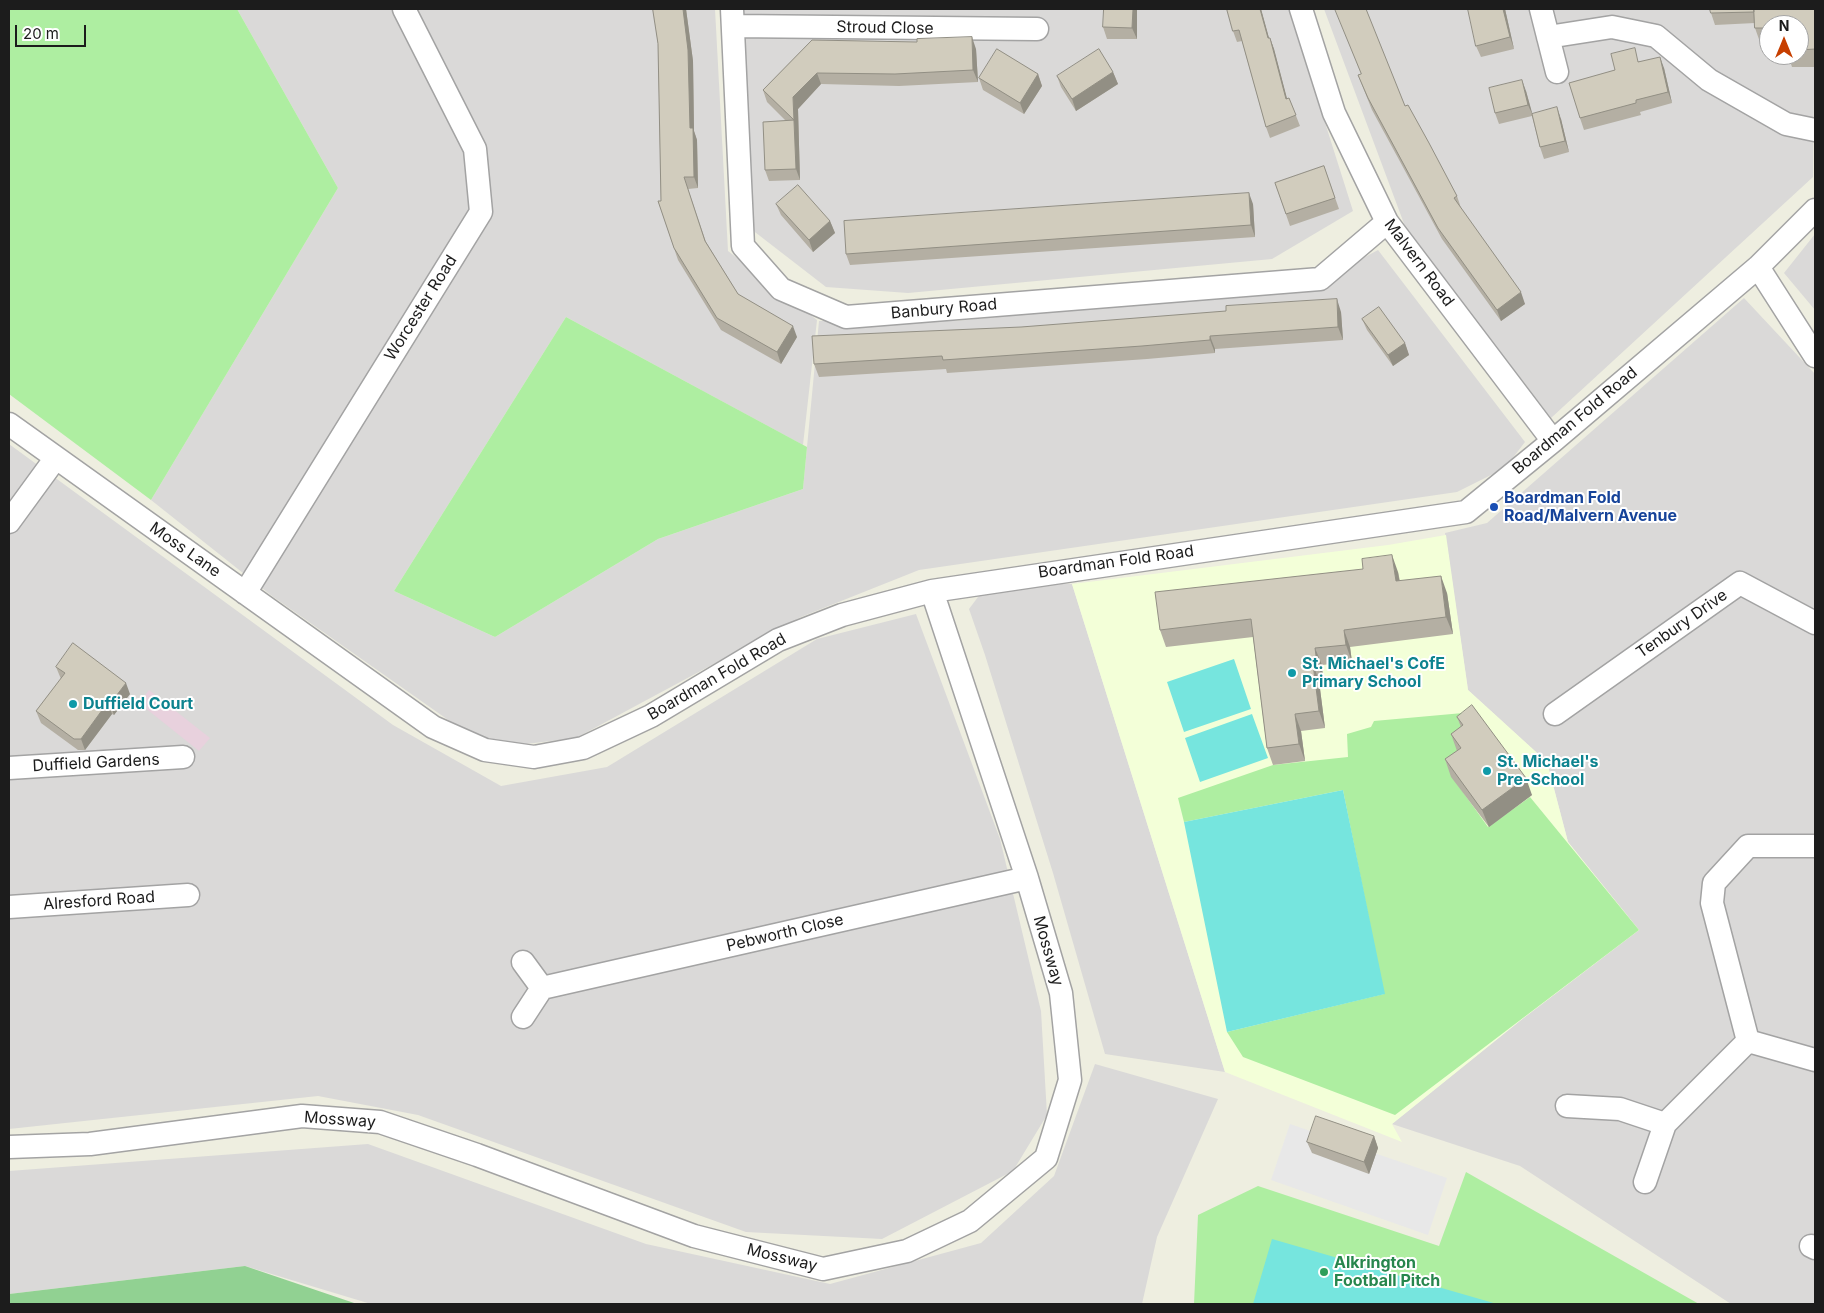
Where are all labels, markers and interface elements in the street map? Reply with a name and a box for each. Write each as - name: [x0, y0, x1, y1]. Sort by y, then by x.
- scale bar: [18, 15, 89, 47]
- north arrow: [1759, 15, 1809, 65]
- text: N: [1779, 17, 1789, 34]
- street label: Stroud Close: [836, 18, 934, 38]
- text: 20 m: [23, 24, 59, 43]
- street label: Malvern Road: [1380, 216, 1458, 310]
- street label: Worcester Road: [381, 252, 461, 364]
- street label: Banbury Road: [890, 295, 998, 323]
- street label: Boardman Fold Road: [1509, 363, 1641, 479]
- place label: Boardman Fold Road/Malvern Avenue: [1504, 488, 1677, 526]
- marker: Boardman Fold Road/Malvern Avenue: [1488, 501, 1500, 513]
- street label: Moss Lane: [146, 519, 224, 581]
- street label: Boardman Fold Road: [1037, 542, 1195, 582]
- street label: Tenbury Drive: [1633, 586, 1731, 662]
- street label: Boardman Fold Road: [644, 629, 790, 725]
- place label: St. Michael's CofE Primary School: [1302, 654, 1445, 692]
- marker: St. Michael's CofE Primary School: [1286, 667, 1298, 679]
- place label: Duffield Court: [83, 694, 193, 714]
- marker: Duffield Court: [67, 698, 79, 710]
- street label: Duffield Gardens: [32, 750, 160, 776]
- place label: St. Michael's Pre-School: [1497, 752, 1598, 790]
- marker: St. Michael's Pre-School: [1481, 765, 1493, 777]
- street label: Alresford Road: [42, 888, 156, 914]
- street label: Pebworth Close: [724, 910, 846, 956]
- street label: Mossway: [1029, 914, 1067, 988]
- street label: Mossway: [304, 1108, 376, 1132]
- street label: Mossway: [745, 1240, 819, 1276]
- place label: Alkrington Football Pitch: [1334, 1253, 1440, 1291]
- marker: Alkrington Football Pitch: [1318, 1266, 1330, 1278]

